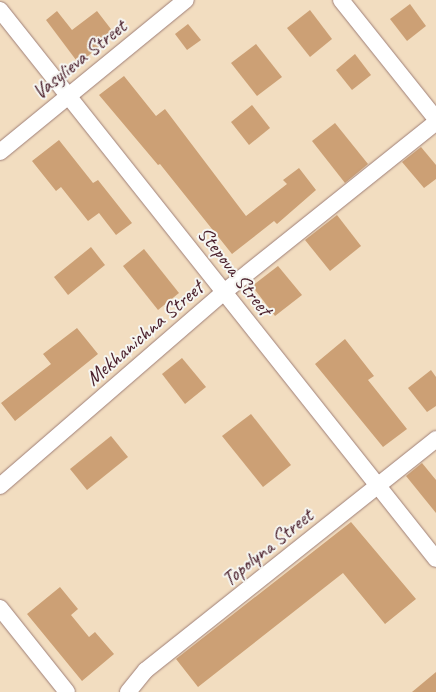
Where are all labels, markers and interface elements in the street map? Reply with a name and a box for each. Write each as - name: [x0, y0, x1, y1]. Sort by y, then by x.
- street label: Vasylieva Street: [27, 13, 131, 105]
- street label: Stepova Street: [192, 221, 278, 321]
- street label: Mekhanichna Street: [80, 275, 208, 391]
- street label: Topolyna Street: [216, 503, 318, 591]

